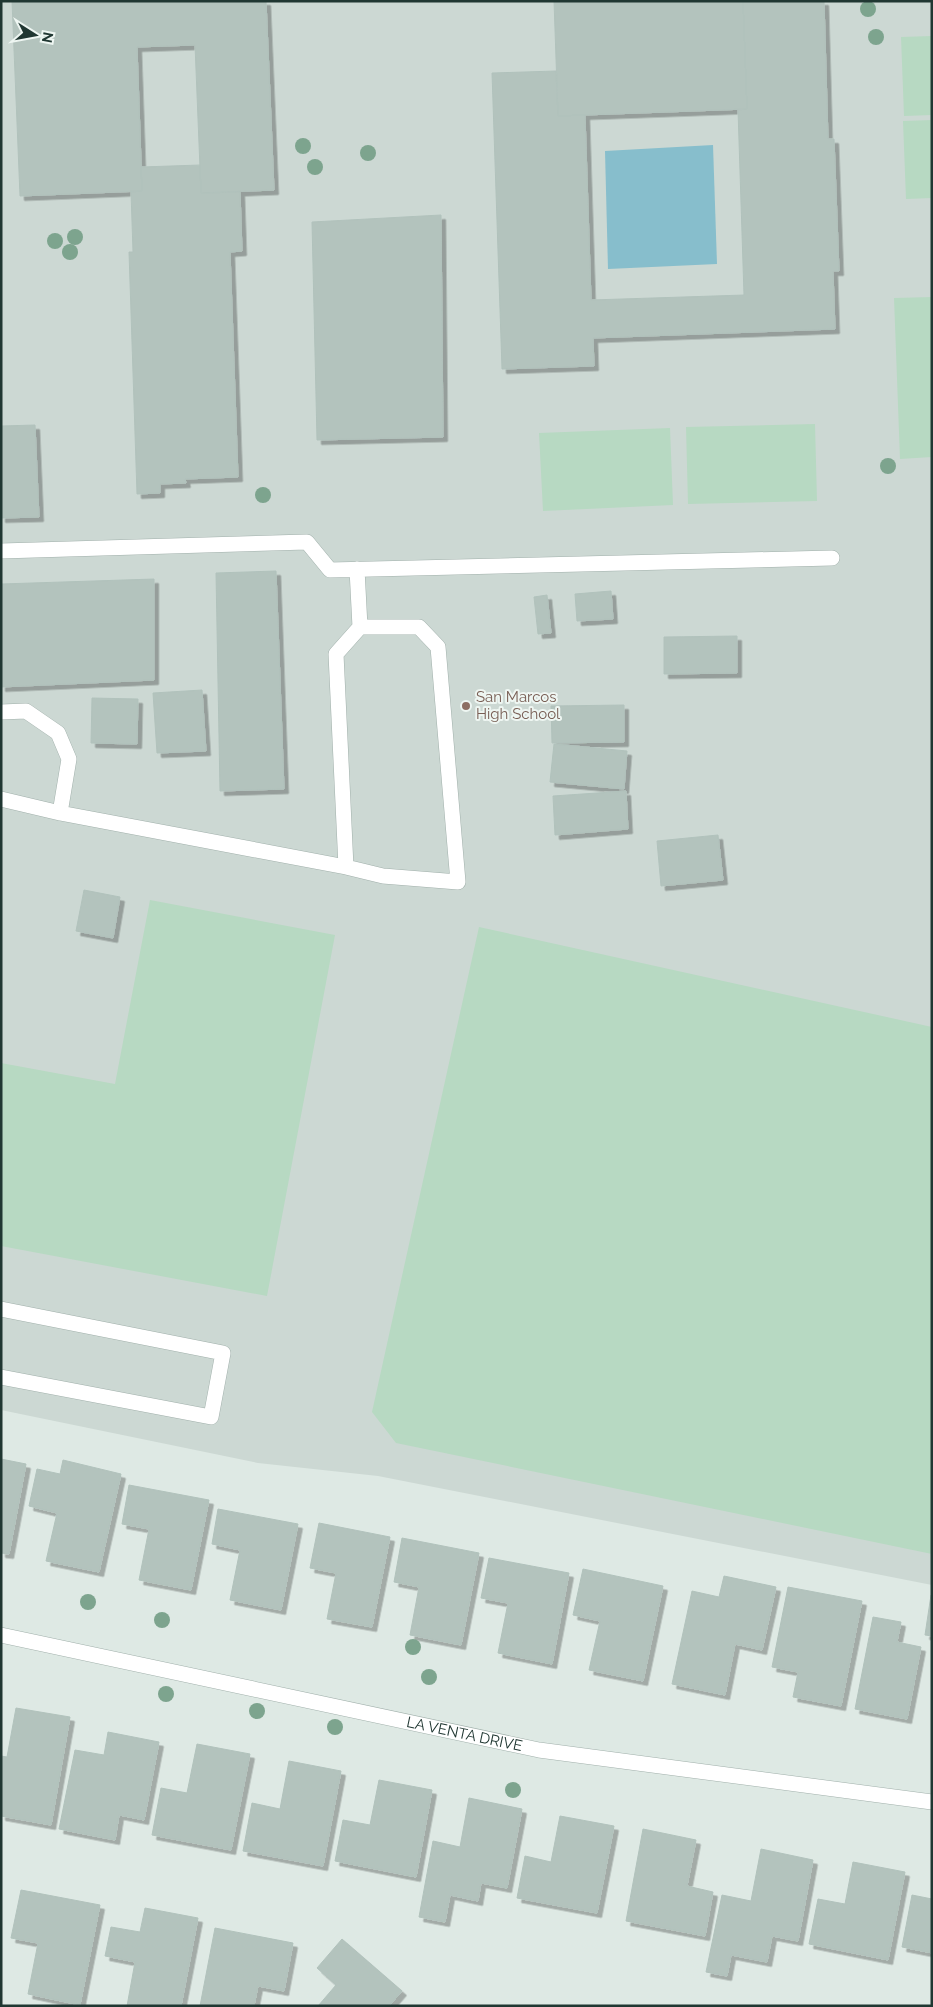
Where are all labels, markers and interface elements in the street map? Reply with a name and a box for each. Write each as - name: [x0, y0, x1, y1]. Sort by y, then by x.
- north arrow: [10, 10, 60, 60]
- text: N: [39, 31, 57, 44]
- place label: San Marcos High School: [476, 688, 561, 723]
- marker: San Marcos High School: [460, 700, 472, 712]
- street label: LA VENTA DRIVE: [405, 1713, 524, 1755]

